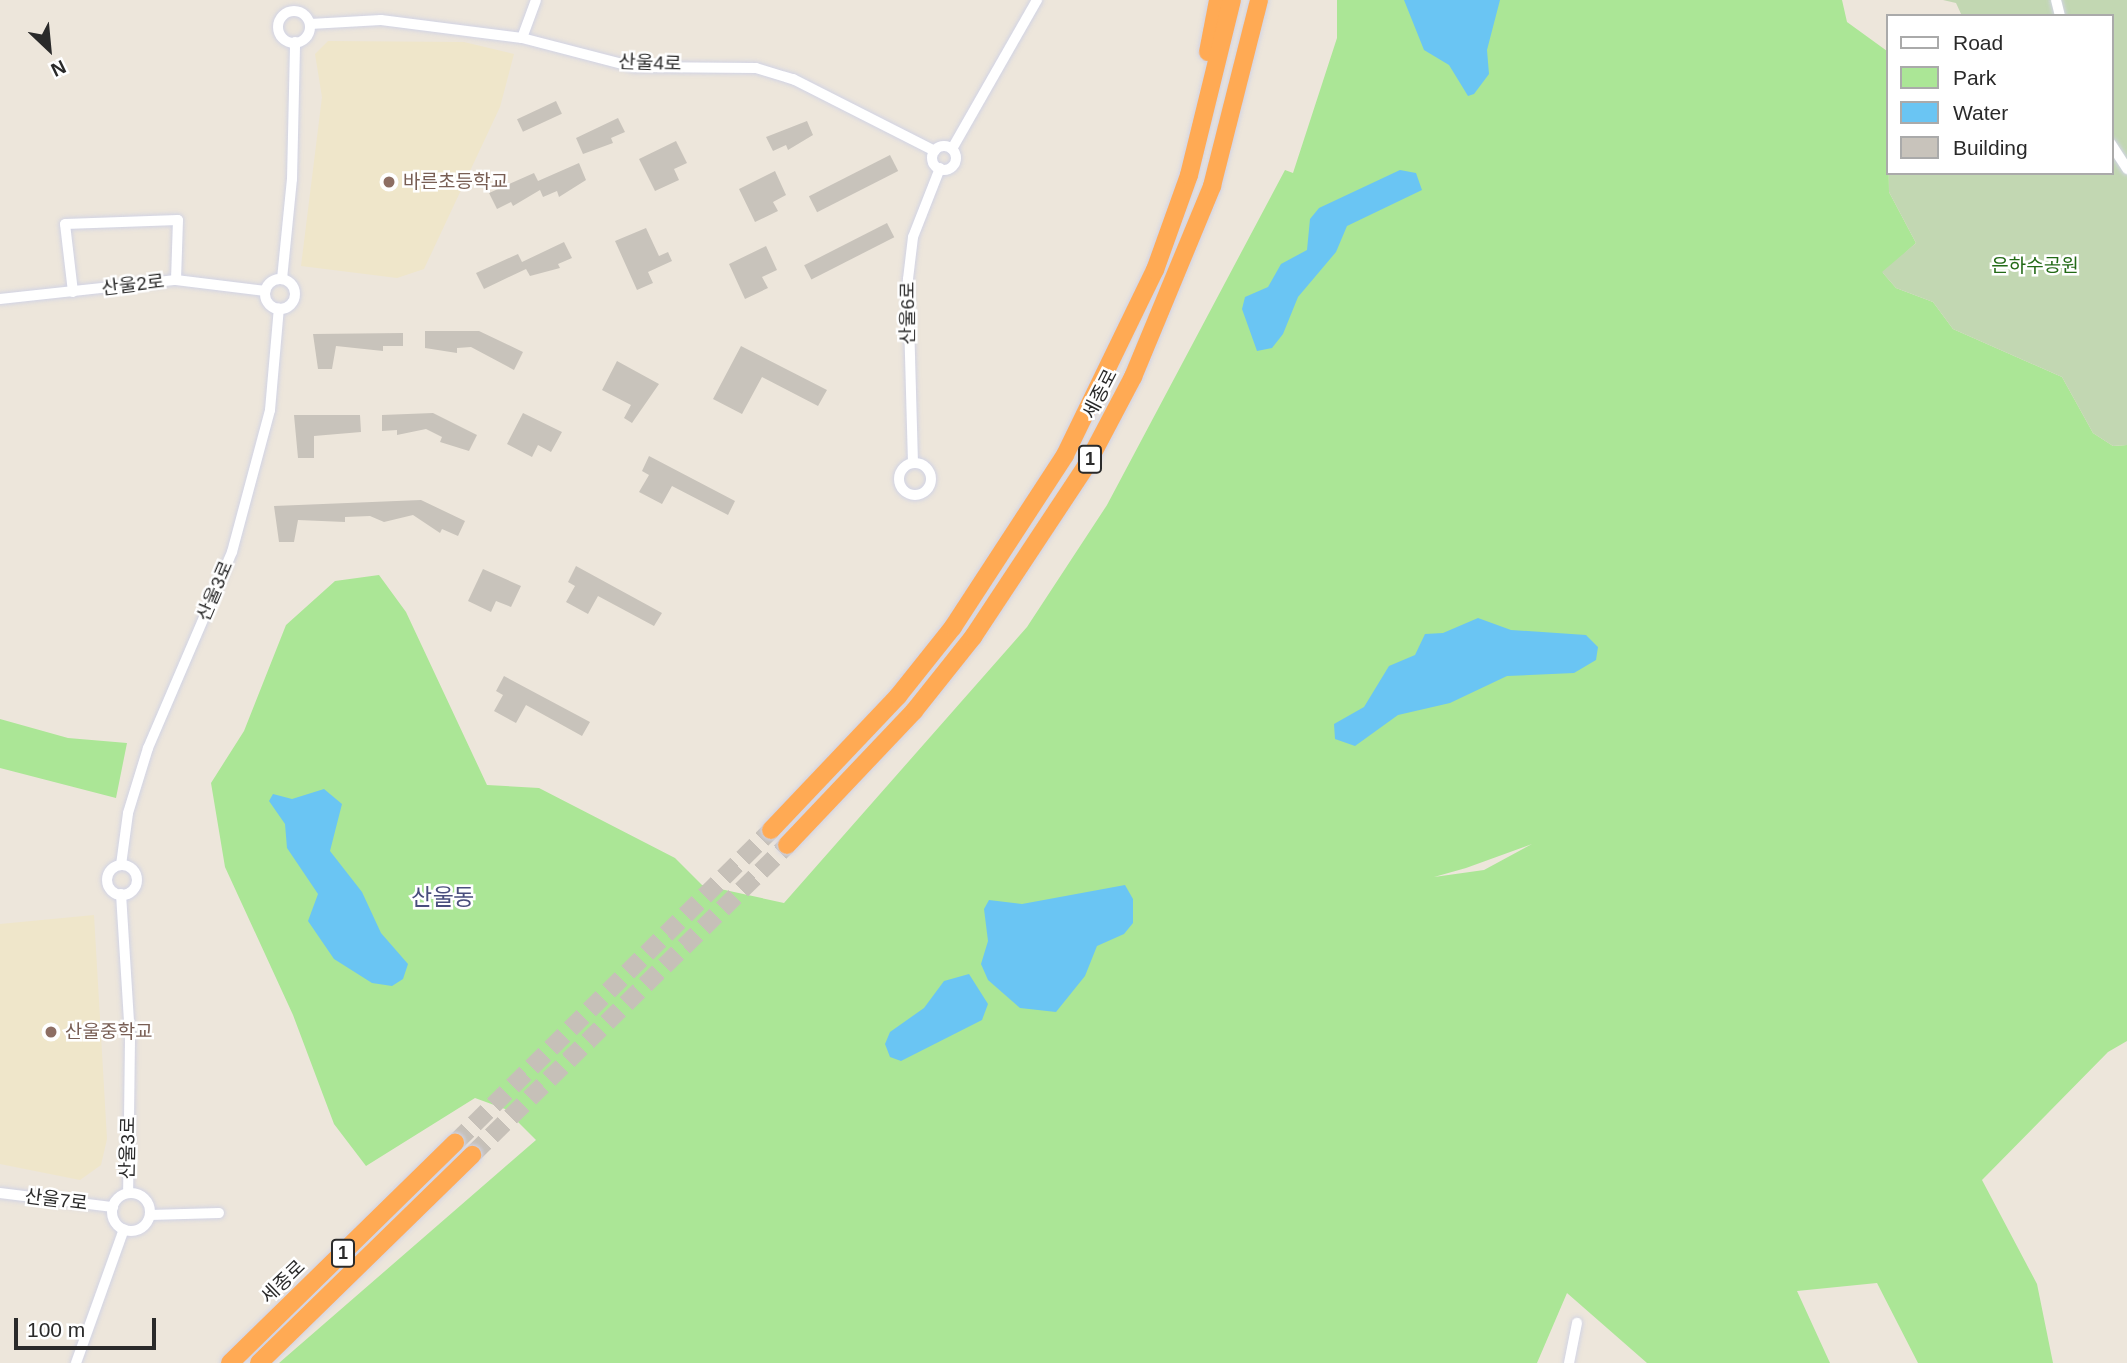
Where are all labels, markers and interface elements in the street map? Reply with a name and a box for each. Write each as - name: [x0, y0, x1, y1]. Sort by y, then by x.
- north arrow: [14, 14, 84, 84]
- legend: [1885, 14, 2113, 175]
- text: Road: [1953, 31, 2003, 54]
- street label: 산울4로: [618, 51, 682, 75]
- text: N: [48, 56, 69, 81]
- text: Park: [1953, 66, 1996, 89]
- text: Water: [1953, 101, 2008, 124]
- text: Building: [1953, 136, 2028, 159]
- place label: 바른초등학교: [403, 171, 508, 193]
- marker: 바른초등학교: [381, 174, 397, 190]
- park label: 은하수공원: [1991, 255, 2079, 277]
- street label: 산울2로: [100, 270, 166, 300]
- street label: 산울6로: [897, 281, 919, 345]
- street label: 세종로: [1078, 365, 1122, 423]
- road number: 1: [1078, 444, 1102, 474]
- street label: 산울3로: [192, 558, 238, 624]
- district label: 산울동: [411, 883, 475, 911]
- place label: 산울중학교: [65, 1021, 152, 1043]
- marker: 산울중학교: [43, 1024, 59, 1040]
- street label: 산울3로: [116, 1116, 140, 1180]
- street label: 산울7로: [23, 1185, 89, 1215]
- road number: 1: [331, 1238, 355, 1268]
- street label: 세종로: [256, 1256, 310, 1308]
- scale bar: [18, 1304, 159, 1348]
- text: 100 m: [27, 1318, 85, 1341]

